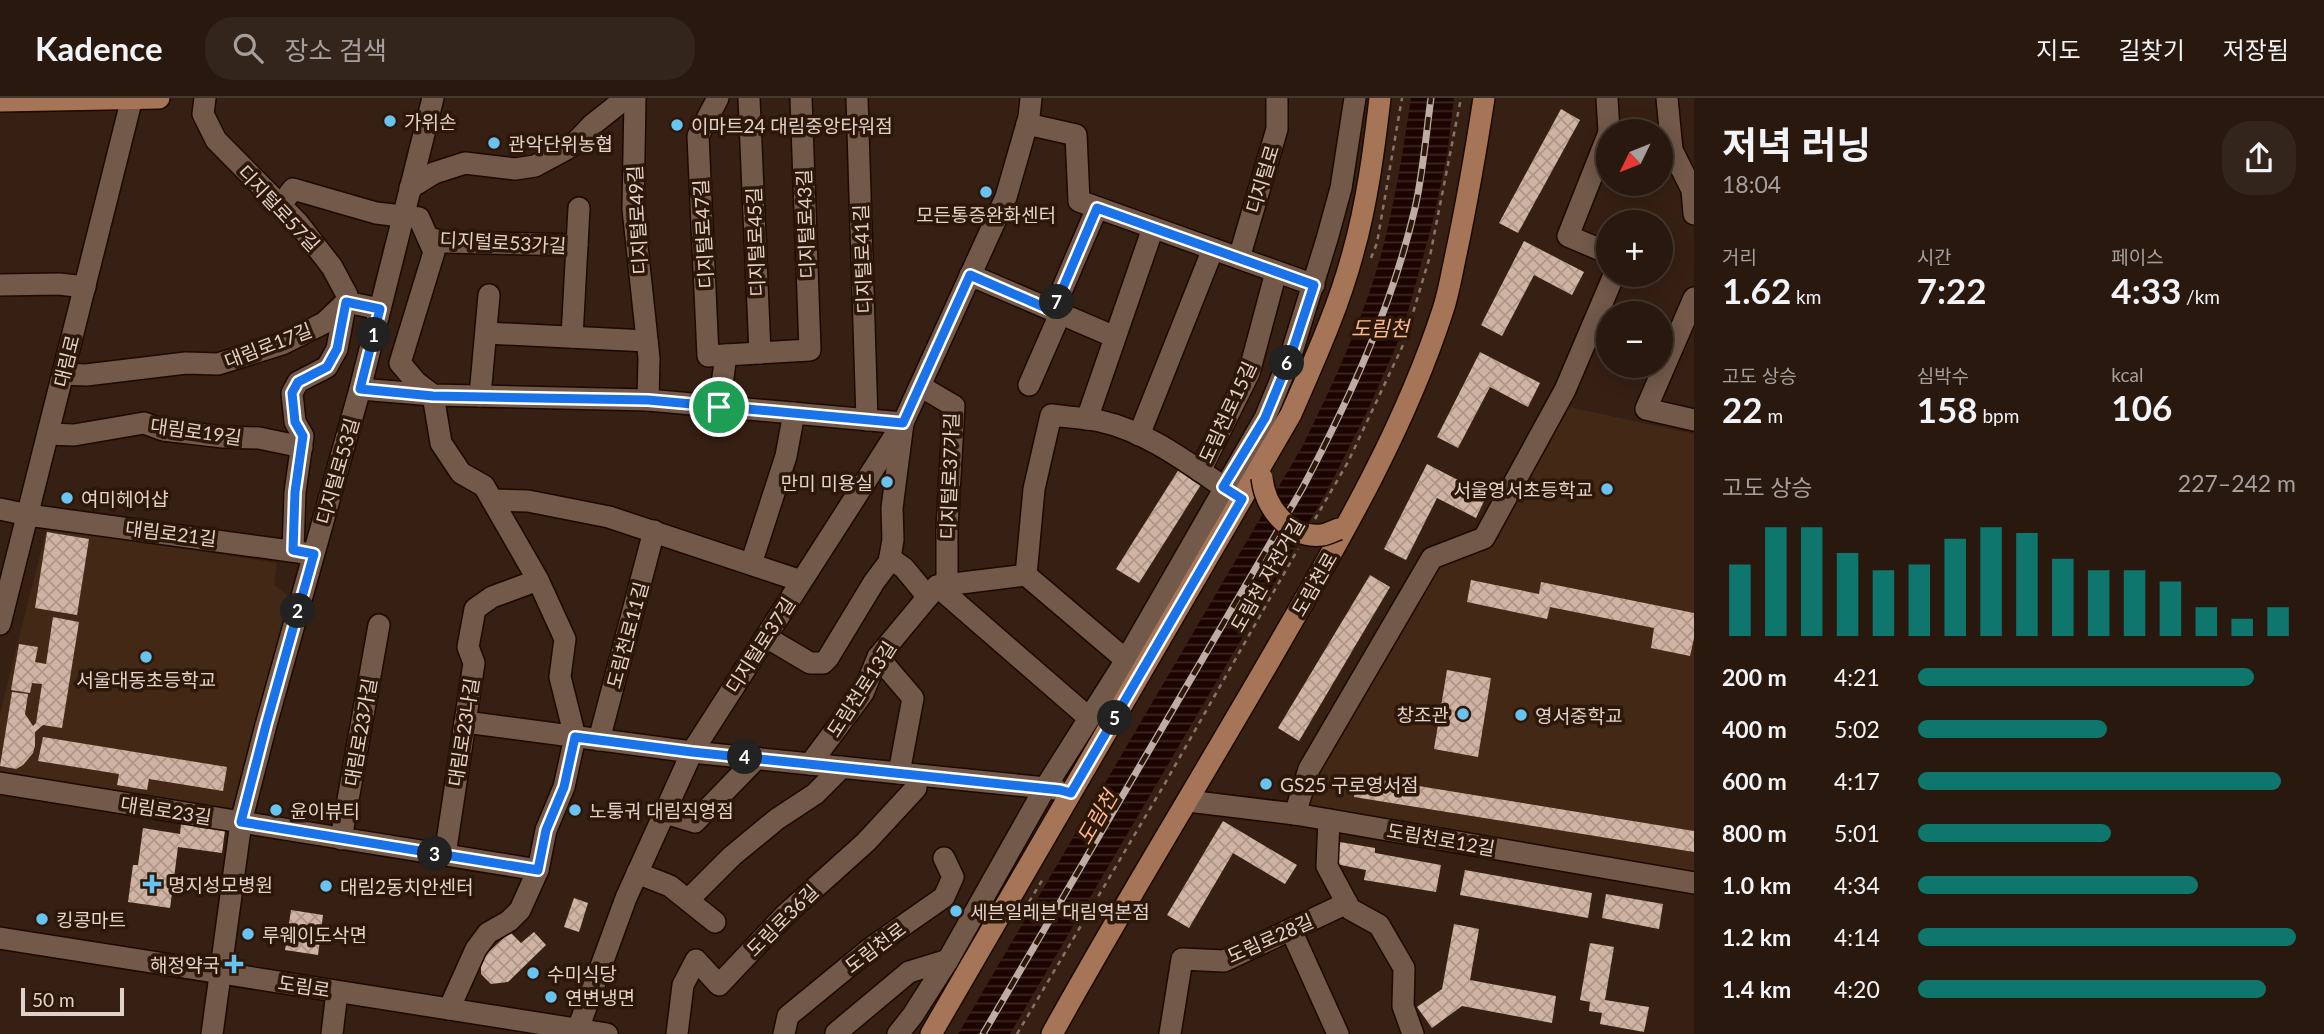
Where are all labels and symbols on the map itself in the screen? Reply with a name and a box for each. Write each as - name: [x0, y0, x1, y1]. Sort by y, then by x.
- place label: 가위손: [404, 110, 456, 133]
- marker: 가위손: [382, 113, 398, 129]
- place label: 이마트24 대림중앙타워점: [691, 114, 893, 137]
- marker: 이마트24 대림중앙타워점: [669, 117, 685, 133]
- north arrow: [1596, 119, 1673, 196]
- place label: 관악단위농협: [508, 132, 613, 155]
- marker: 관악단위농협: [486, 135, 502, 151]
- street label: 디지털로: [1241, 142, 1283, 216]
- street label: 디지털로57길: [233, 160, 325, 256]
- street label: 디지털로49길: [623, 165, 651, 275]
- street label: 디지털로43길: [792, 169, 818, 279]
- street label: 디지털로47길: [689, 179, 717, 289]
- marker: 모든통증완화센터: [978, 184, 994, 200]
- street label: 디지털로45길: [742, 187, 768, 297]
- place label: 모든통증완화센터: [916, 203, 1056, 226]
- street label: 디지털로41길: [849, 204, 875, 314]
- street label: 디지털로53가길: [439, 227, 567, 257]
- pin: 7: [1040, 284, 1074, 320]
- water label: 도림천: [1351, 315, 1412, 340]
- pin: 1: [356, 317, 392, 352]
- street label: 대림로17길: [221, 318, 315, 372]
- street label: 대림로: [48, 333, 84, 389]
- pin: 6: [1270, 345, 1304, 380]
- street label: 도림천로15길: [1193, 358, 1261, 466]
- pin: [689, 377, 749, 437]
- street label: 디지털로37가길: [935, 412, 963, 540]
- street label: 대림로19길: [149, 413, 243, 449]
- street label: 디지털로53길: [311, 415, 363, 527]
- place label: 만미 미용실: [781, 471, 873, 494]
- marker: 만미 미용실: [879, 474, 895, 490]
- place label: 서울영서초등학교: [1453, 478, 1593, 501]
- marker: 서울영서초등학교: [1599, 481, 1615, 497]
- place label: 여미헤어샵: [81, 487, 168, 510]
- marker: 여미헤어샵: [59, 490, 75, 506]
- street label: 도림천 자전거길: [1225, 514, 1309, 636]
- street label: 대림로21길: [124, 516, 218, 550]
- street label: 도림천로: [1287, 548, 1341, 620]
- street label: 도림천로11길: [602, 579, 652, 691]
- street label: 디지털로37길: [721, 593, 799, 697]
- pin: 2: [280, 594, 316, 628]
- street label: 도림천로13길: [822, 637, 900, 741]
- marker: 서울대동초등학교: [138, 649, 154, 665]
- place label: 서울대동초등학교: [76, 668, 216, 691]
- street label: 대림로23가길: [339, 676, 381, 788]
- street label: 대림로23나길: [443, 676, 483, 788]
- pin: 5: [1098, 700, 1132, 736]
- place label: 창조관: [1397, 703, 1449, 726]
- place label: 영서중학교: [1535, 704, 1622, 727]
- marker: 창조관: [1455, 706, 1471, 722]
- marker: 영서중학교: [1513, 707, 1529, 723]
- pin: 4: [728, 740, 762, 774]
- place label: GS25 구로영서점: [1280, 773, 1419, 796]
- marker: GS25 구로영서점: [1258, 776, 1274, 792]
- water label: 도림천: [1071, 783, 1123, 848]
- street label: 대림로23길: [119, 791, 213, 829]
- place label: 윤이뷰티: [290, 799, 360, 822]
- place label: 노퉁궈 대림직영점: [589, 799, 734, 822]
- marker: 윤이뷰티: [268, 802, 284, 818]
- marker: 노퉁궈 대림직영점: [567, 802, 583, 818]
- street label: 도림천로12길: [1385, 818, 1497, 860]
- pin: 3: [418, 836, 452, 872]
- place label: 명지성모병원: [168, 873, 273, 896]
- marker: 명지성모병원: [142, 874, 162, 894]
- place label: 대림2동치안센터: [340, 875, 473, 898]
- marker: 대림2동치안센터: [318, 878, 334, 894]
- street label: 도림로36길: [741, 879, 823, 961]
- place label: 세븐일레븐 대림역본점: [970, 900, 1150, 923]
- marker: 세븐일레븐 대림역본점: [948, 903, 964, 919]
- place label: 킹콩마트: [56, 908, 126, 931]
- street label: 도림로28길: [1223, 909, 1317, 967]
- marker: 킹콩마트: [34, 911, 50, 927]
- street label: 도림천로: [840, 917, 910, 977]
- place label: 루웨이도삭면: [262, 923, 367, 946]
- marker: 루웨이도삭면: [240, 926, 256, 942]
- place label: 해정약국: [150, 953, 220, 976]
- marker: 해정약국: [226, 956, 242, 972]
- place label: 수미식당: [547, 962, 617, 985]
- marker: 수미식당: [525, 965, 541, 981]
- street label: 도림로: [276, 971, 332, 1001]
- scale bar: [21, 985, 124, 1017]
- place label: 연변냉면: [565, 986, 635, 1009]
- marker: 연변냉면: [543, 989, 559, 1005]

